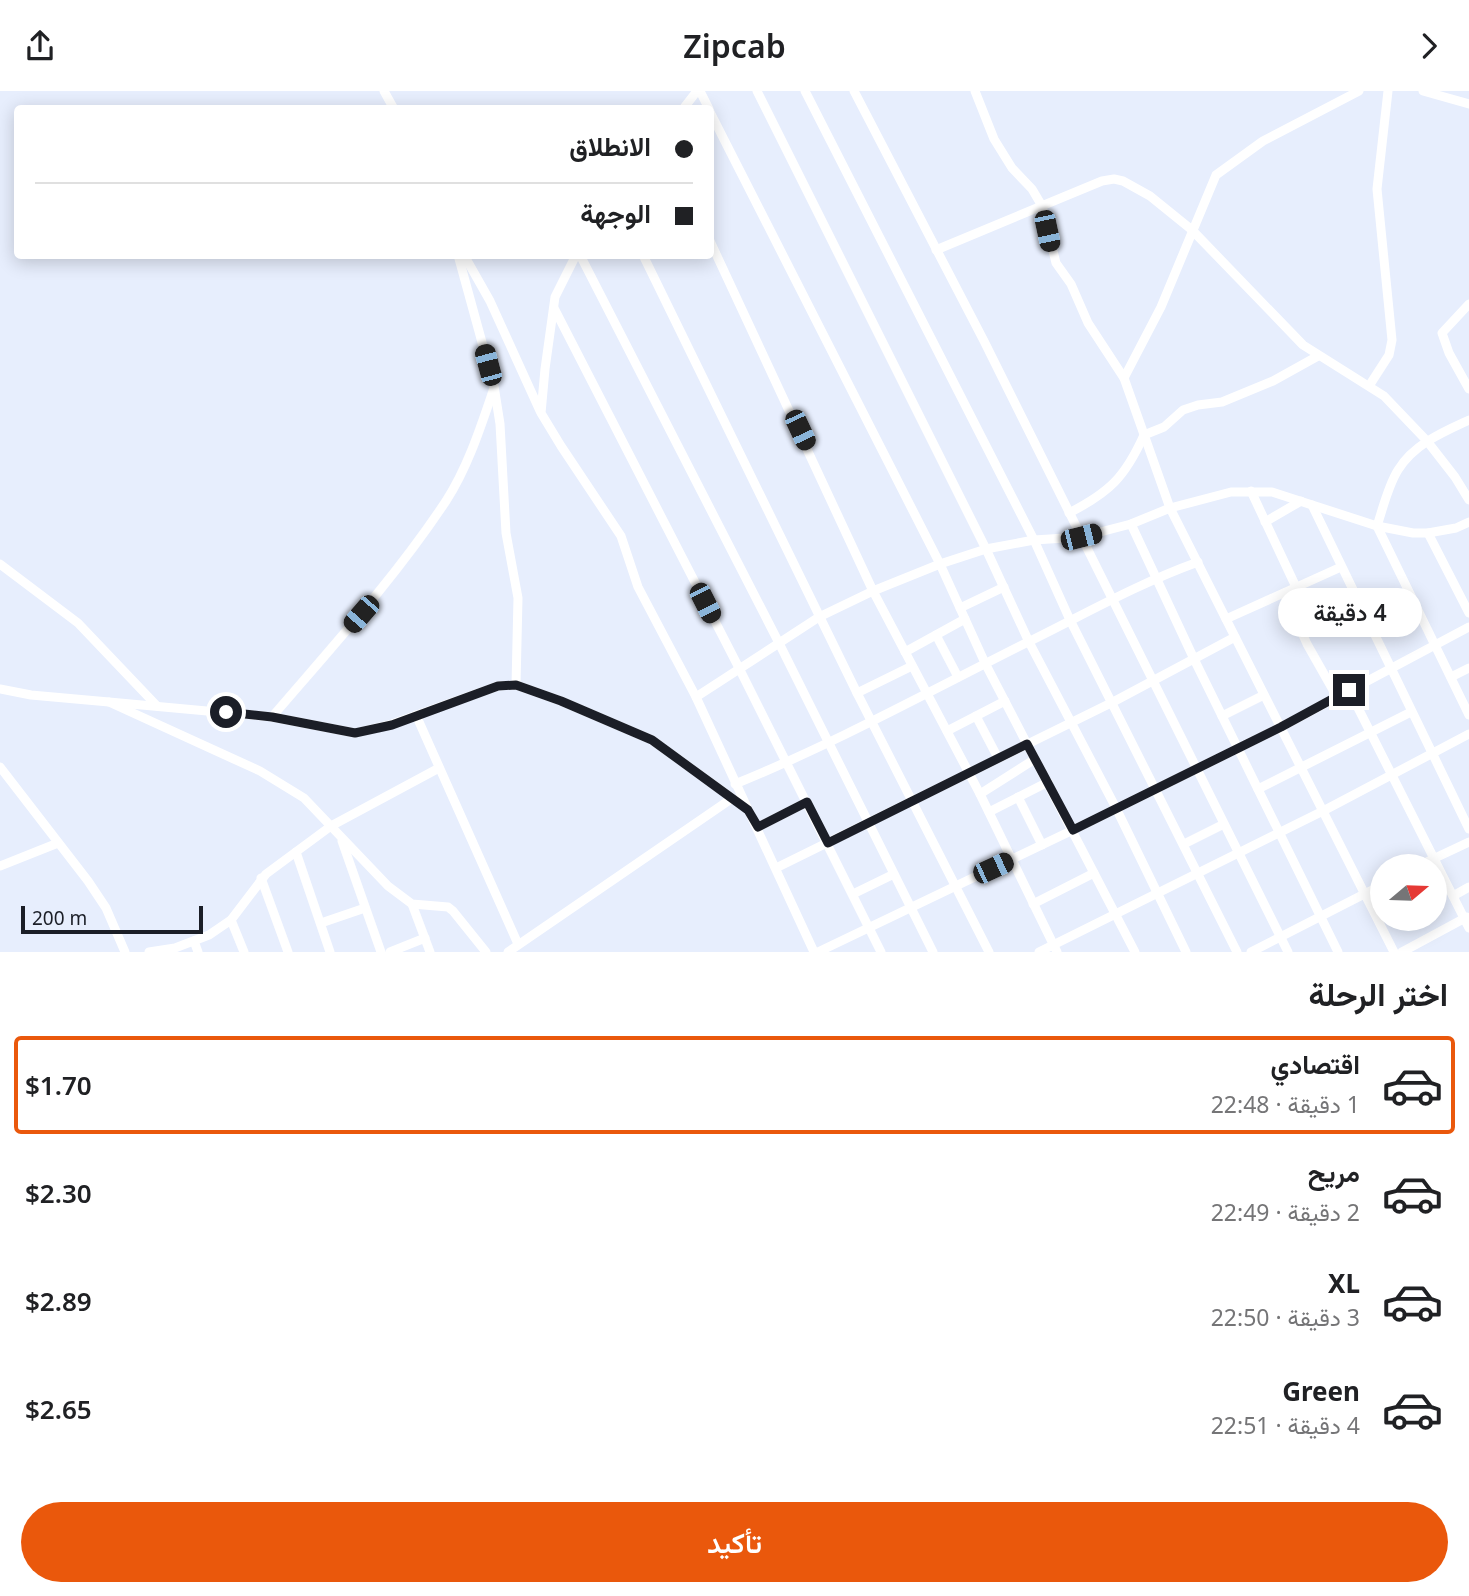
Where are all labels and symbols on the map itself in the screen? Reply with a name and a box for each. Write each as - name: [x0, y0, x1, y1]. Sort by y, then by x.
- car: [1033, 208, 1062, 254]
- car: [473, 342, 504, 388]
- car: [782, 407, 819, 453]
- car: [1059, 522, 1104, 552]
- car: [687, 580, 724, 626]
- callout: 4 دقيقة: [1277, 589, 1421, 637]
- car: [340, 591, 383, 637]
- route end: [1333, 674, 1365, 706]
- route start: [210, 696, 242, 728]
- car: [970, 850, 1017, 886]
- north arrow: [1370, 854, 1447, 931]
- scale bar: [21, 903, 203, 935]

